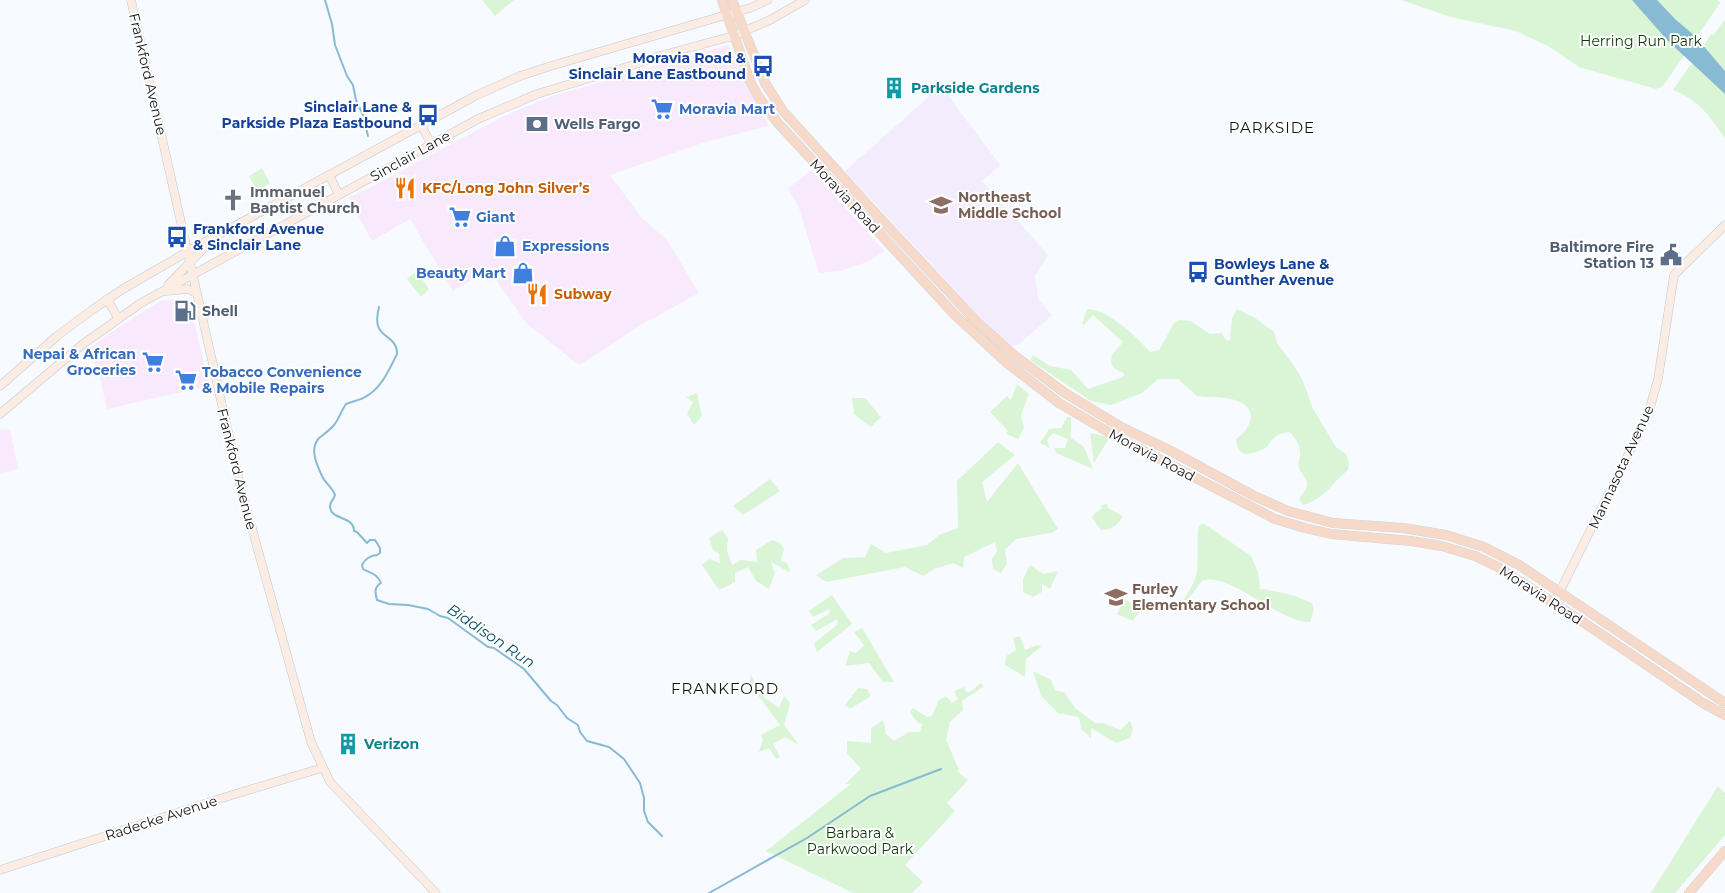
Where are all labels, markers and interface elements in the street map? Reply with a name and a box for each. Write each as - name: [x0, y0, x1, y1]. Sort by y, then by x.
- street label: Frankford Avenue: [125, 11, 171, 137]
- park label: Herring Run Park: [1580, 32, 1703, 50]
- place label: Moravia Road & Sinclair Lane Eastbound: [569, 49, 746, 83]
- bus stop icon: Moravia Road & Sinclair Lane Eastbound: [750, 53, 776, 79]
- building icon: Parkside Gardens: [881, 75, 907, 101]
- place label: Parkside Gardens: [911, 79, 1040, 97]
- supermarket icon: Moravia Mart: [649, 96, 675, 122]
- place label: Sinclair Lane & Parkside Plaza Eastbound: [222, 98, 412, 132]
- place label: Moravia Mart: [679, 100, 775, 118]
- bus stop icon: Sinclair Lane & Parkside Plaza Eastbound: [415, 102, 441, 128]
- bank icon: Wells Fargo: [524, 111, 550, 137]
- place label: Wells Fargo: [554, 115, 640, 133]
- district label: PARKSIDE: [1229, 118, 1315, 137]
- street label: Sinclair Lane: [367, 127, 453, 185]
- street label: Moravia Road: [806, 155, 884, 237]
- restaurant icon: KFC/Long John Silver’s: [392, 175, 418, 201]
- place label: KFC/Long John Silver’s: [422, 179, 590, 197]
- place label: Immanuel Baptist Church: [250, 183, 360, 217]
- church icon: Immanuel Baptist Church: [220, 187, 246, 213]
- place label: Northeast Middle School: [958, 188, 1061, 222]
- school or university icon: Northeast Middle School: [928, 192, 954, 218]
- supermarket icon: Giant: [447, 204, 473, 230]
- place label: Giant: [476, 208, 515, 226]
- place label: Frankford Avenue & Sinclair Lane: [193, 220, 324, 254]
- bus stop icon: Frankford Avenue & Sinclair Lane: [164, 224, 190, 250]
- shop icon: Expressions: [492, 233, 518, 259]
- place label: Expressions: [522, 237, 610, 255]
- place label: Baltimore Fire Station 13: [1550, 238, 1654, 272]
- public building icon: Baltimore Fire Station 13: [1658, 242, 1684, 268]
- place label: Bowleys Lane & Gunther Avenue: [1214, 255, 1334, 289]
- bus stop icon: Bowleys Lane & Gunther Avenue: [1185, 259, 1211, 285]
- shop icon: Beauty Mart: [510, 260, 536, 286]
- place label: Beauty Mart: [416, 264, 506, 282]
- restaurant icon: Subway: [524, 281, 550, 307]
- place label: Subway: [554, 285, 612, 303]
- fuel station icon: Shell: [172, 298, 198, 324]
- place label: Shell: [202, 302, 238, 320]
- place label: Nepai & African Groceries: [22, 345, 137, 379]
- supermarket icon: Nepai & African Groceries: [140, 349, 166, 375]
- place label: Tobacco Convenience & Mobile Repairs: [202, 363, 362, 397]
- supermarket icon: Tobacco Convenience & Mobile Repairs: [173, 367, 199, 393]
- street label: Mannasota Avenue: [1584, 402, 1658, 532]
- street label: Frankford Avenue: [213, 406, 261, 532]
- street label: Moravia Road: [1106, 425, 1198, 485]
- street label: Moravia Road: [1496, 562, 1586, 628]
- place label: Furley Elementary School: [1132, 580, 1270, 614]
- school or university icon: Furley Elementary School: [1103, 584, 1129, 610]
- water label: Biddison Run: [444, 599, 539, 672]
- district label: FRANKFORD: [671, 679, 779, 698]
- building icon: Verizon: [335, 731, 361, 757]
- place label: Verizon: [363, 735, 419, 753]
- street label: Radecke Avenue: [103, 791, 219, 845]
- park label: Barbara & Parkwood Park: [807, 824, 914, 858]

